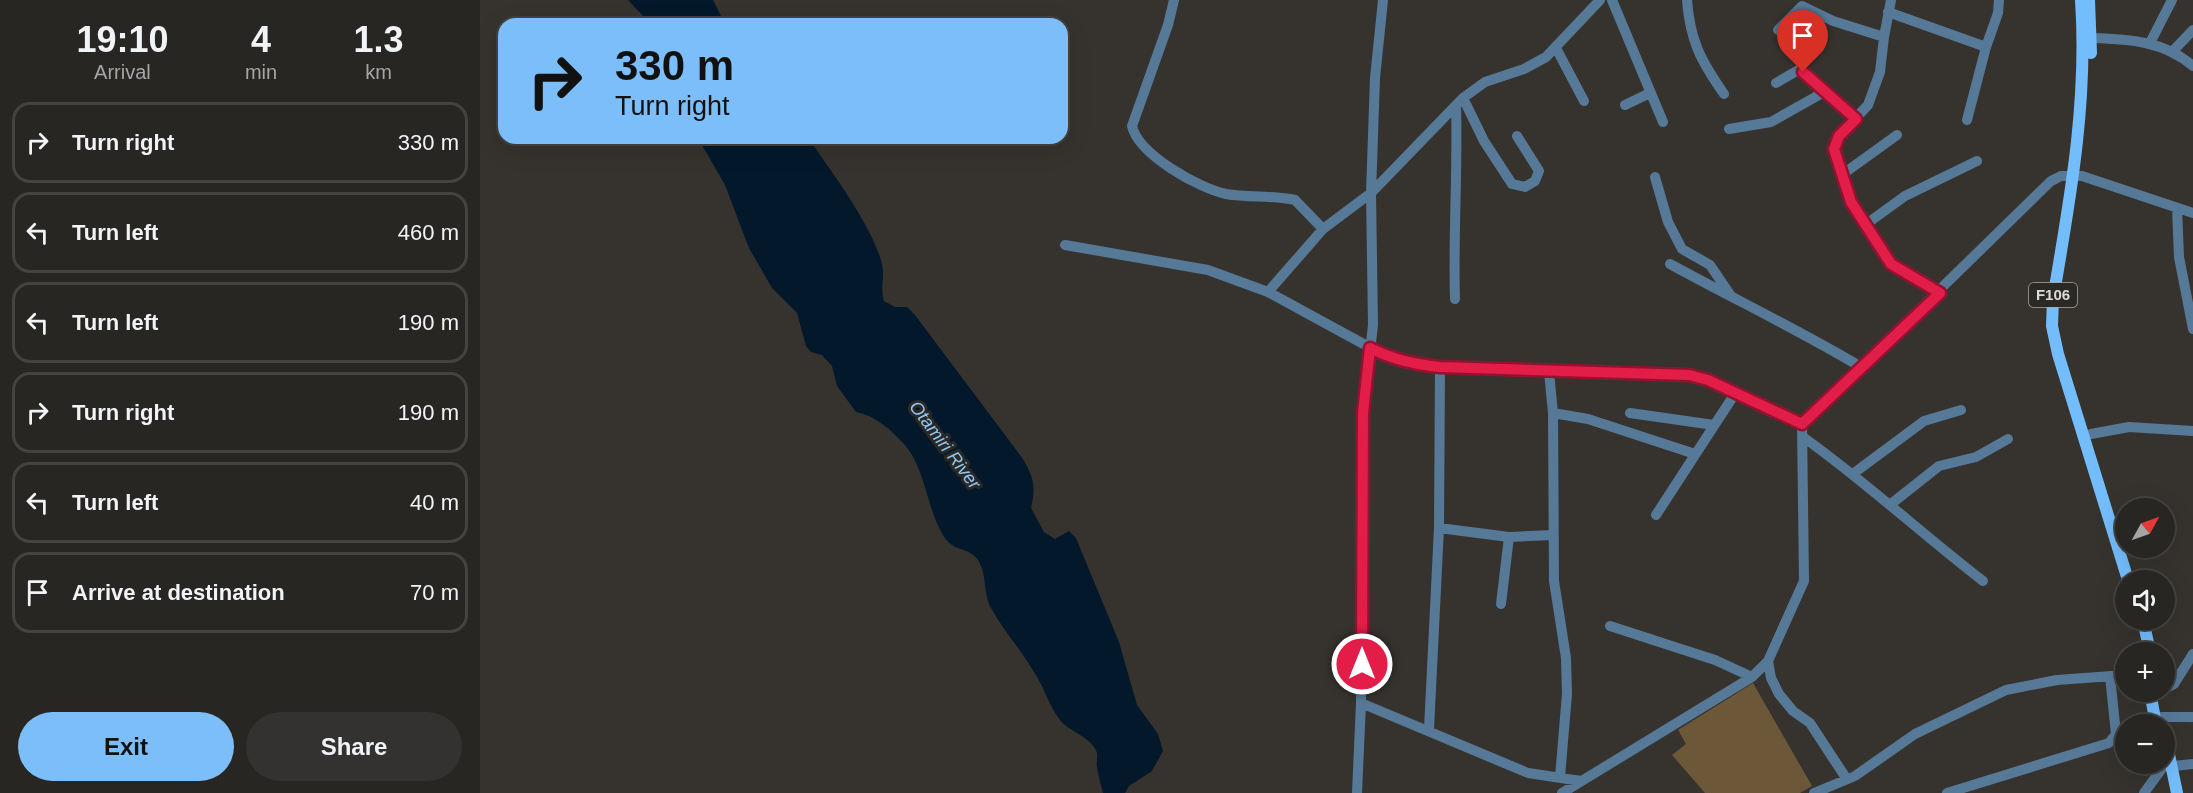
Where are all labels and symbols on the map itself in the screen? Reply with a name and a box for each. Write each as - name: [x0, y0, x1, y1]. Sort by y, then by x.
- pin: [1777, 10, 1828, 72]
- road number: F106: [2029, 283, 2077, 307]
- water label: Otamiri River: [905, 397, 985, 494]
- north arrow: [2115, 498, 2175, 558]
- position arrow: [1330, 632, 1394, 696]

